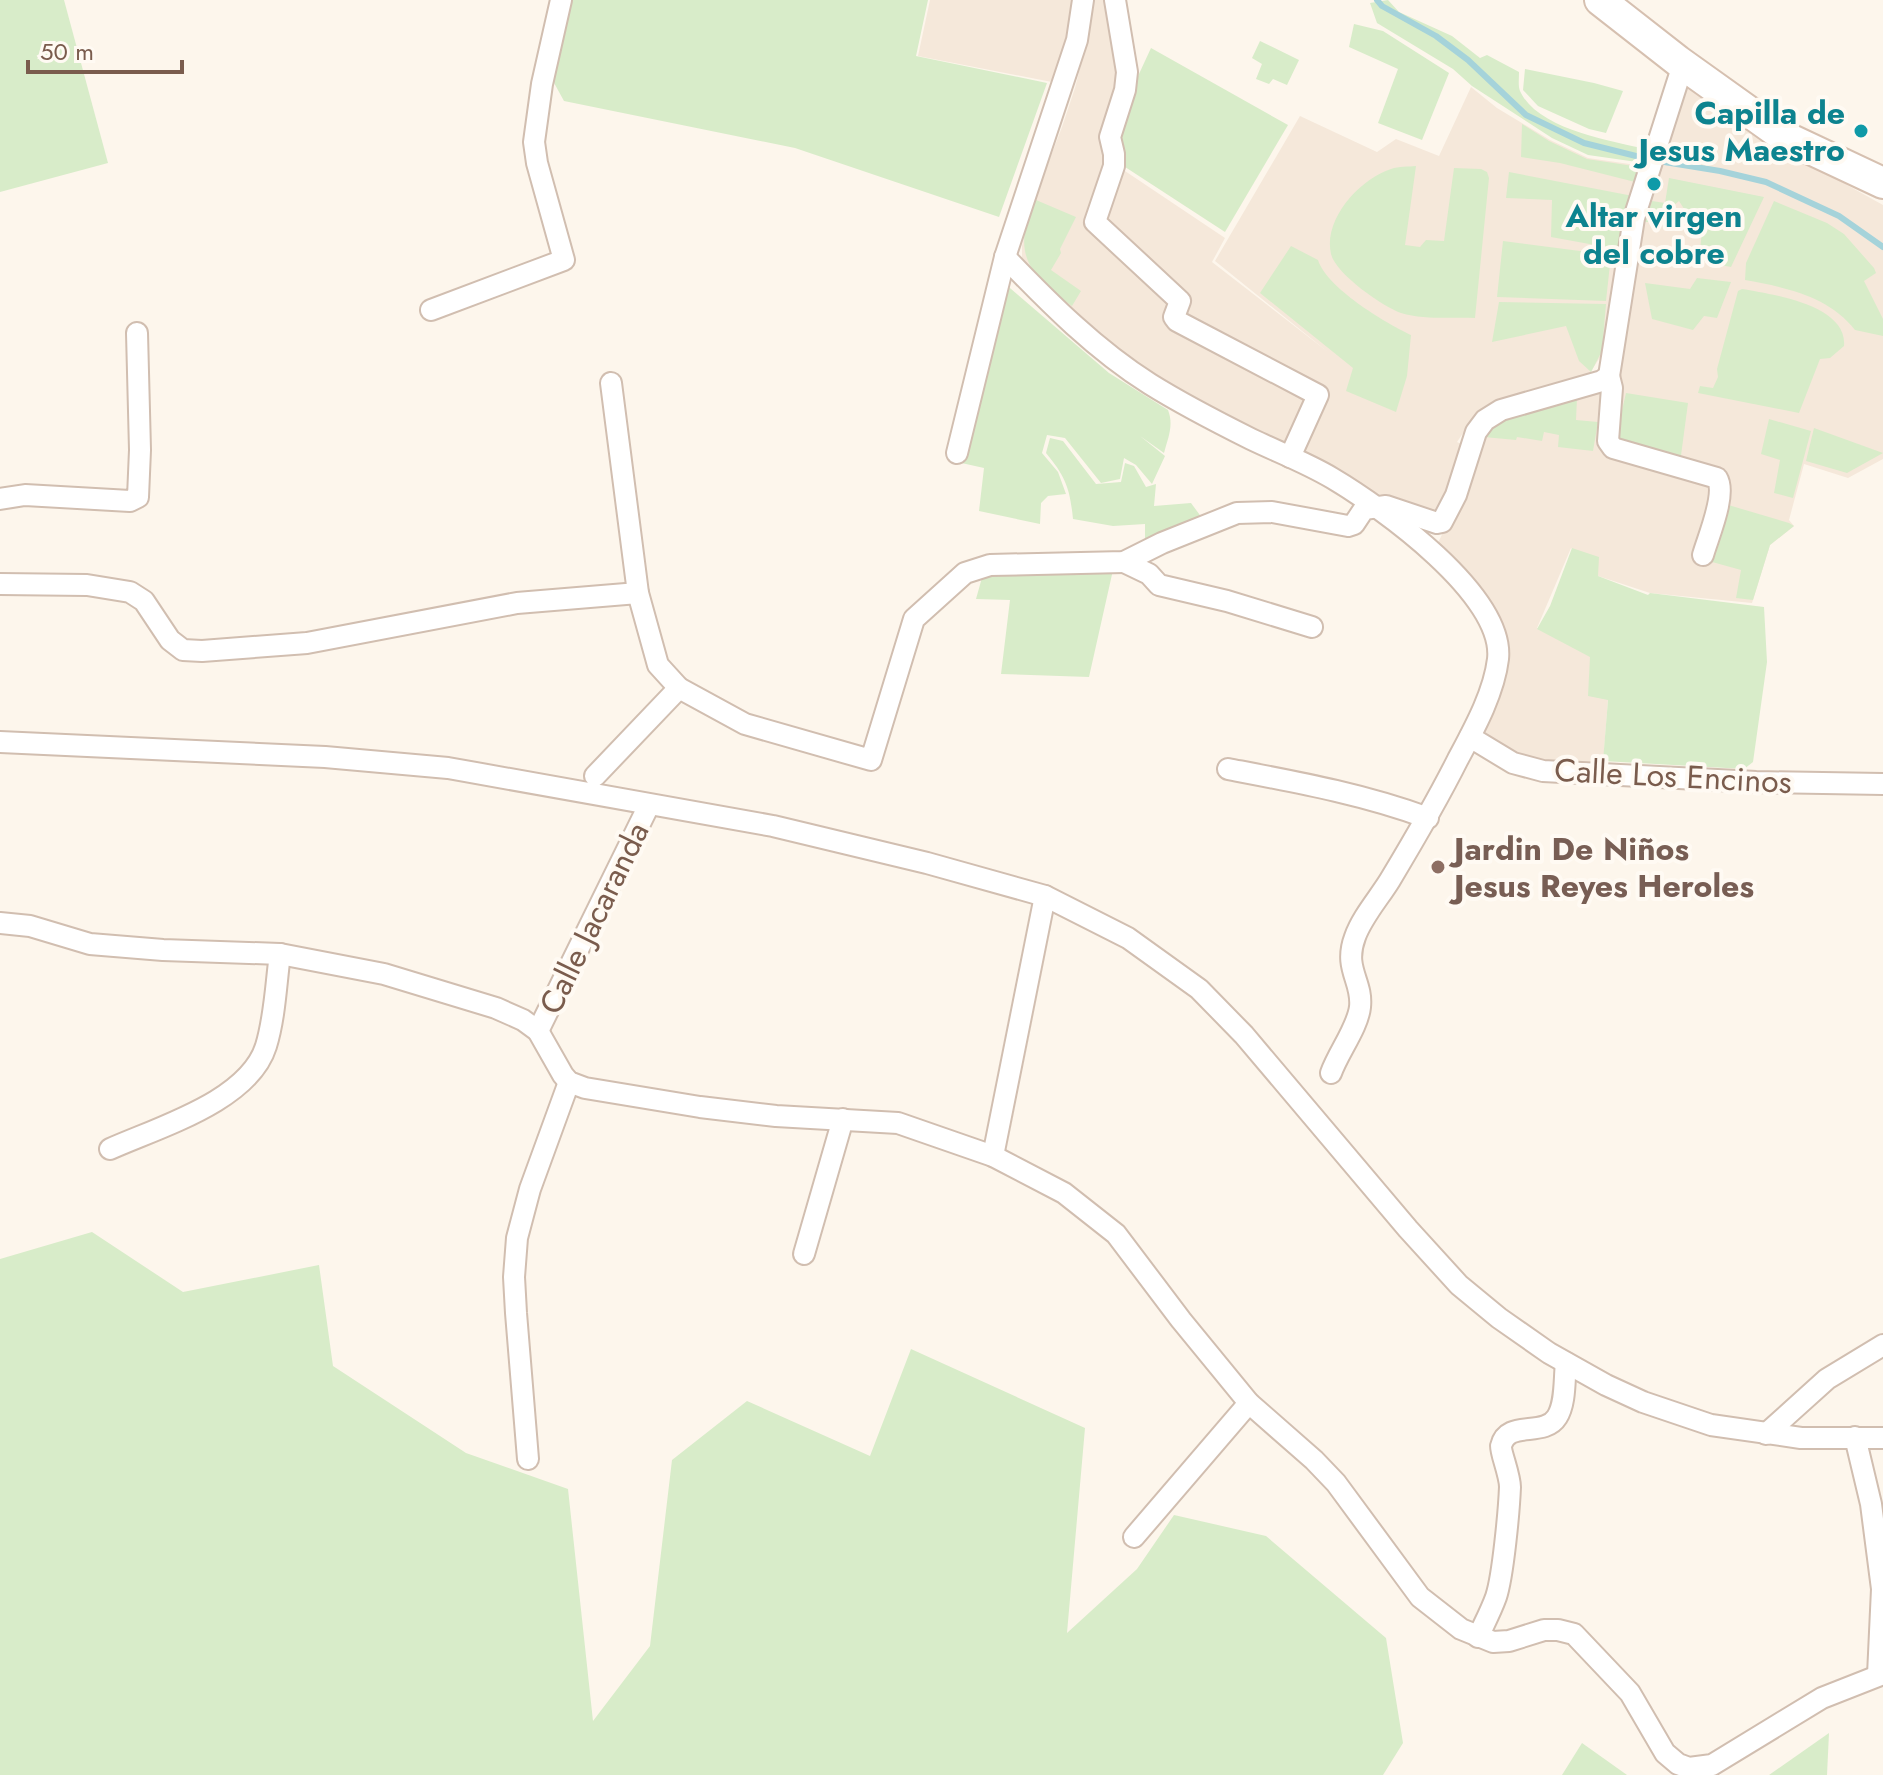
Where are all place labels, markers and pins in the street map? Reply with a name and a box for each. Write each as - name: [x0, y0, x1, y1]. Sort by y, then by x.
- place label: Capilla de Jesus Maestro: [1633, 90, 1845, 173]
- marker: Capilla de Jesus Maestro: [1852, 122, 1870, 140]
- marker: Altar virgen del cobre: [1645, 175, 1663, 193]
- place label: Altar virgen del cobre: [1565, 193, 1742, 276]
- place label: Jardin De Niños Jesus Reyes Heroles: [1448, 826, 1754, 909]
- marker: Jardin De Niños Jesus Reyes Heroles: [1429, 858, 1447, 876]

